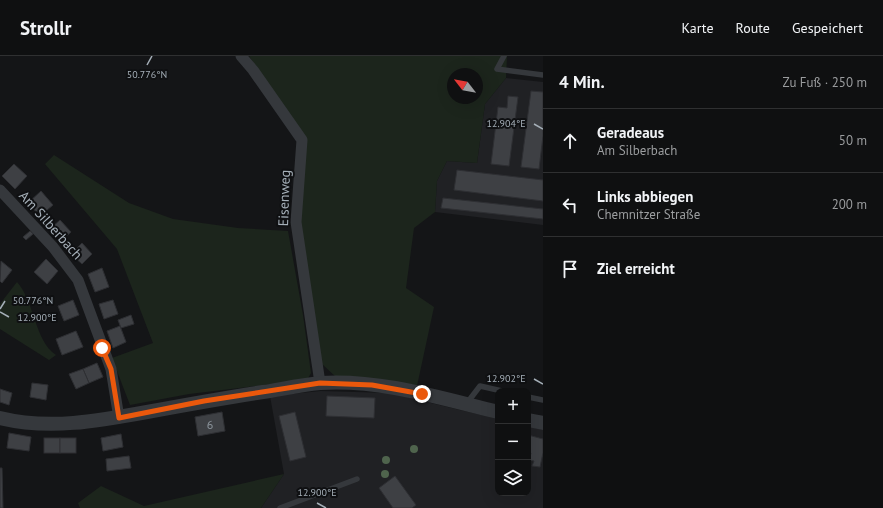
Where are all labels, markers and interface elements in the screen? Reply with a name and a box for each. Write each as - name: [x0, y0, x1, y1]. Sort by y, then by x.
- text: Strollr: [20, 16, 71, 40]
- text: Karte: [682, 19, 714, 37]
- text: Route: [736, 19, 770, 37]
- text: Gespeichert: [792, 19, 863, 37]
- text: 50.776°N: [127, 68, 167, 81]
- north arrow: [447, 68, 483, 104]
- text: 4 Min.: [559, 71, 605, 93]
- text: Zu Fuß · 250 m: [783, 74, 867, 91]
- text: 12.904°E: [487, 117, 526, 130]
- text: Geradeaus: [597, 123, 664, 142]
- icon: ahead: [559, 130, 581, 152]
- text: 50 m: [839, 132, 867, 149]
- text: Am Silberbach: [597, 142, 677, 159]
- street label: Eisenweg: [274, 169, 294, 227]
- street label: Am Silberbach: [15, 187, 87, 263]
- text: Links abbiegen: [597, 187, 693, 206]
- icon: left: [559, 194, 581, 216]
- text: 200 m: [832, 196, 867, 213]
- text: Chemnitzer Straße: [597, 206, 700, 223]
- icon: arrive: [559, 258, 581, 280]
- text: Ziel erreicht: [597, 259, 675, 278]
- text: 50.776°N: [13, 294, 53, 307]
- text: 12.900°E: [18, 311, 57, 324]
- route start: [93, 339, 111, 357]
- text: 12.902°E: [487, 372, 526, 385]
- route end: [413, 385, 431, 403]
- map controls: [495, 388, 531, 496]
- button: +: [495, 388, 531, 424]
- house number: 6: [207, 417, 213, 432]
- button: −: [495, 424, 531, 460]
- button: layers: [495, 460, 531, 496]
- text: 12.900°E: [298, 486, 337, 499]

